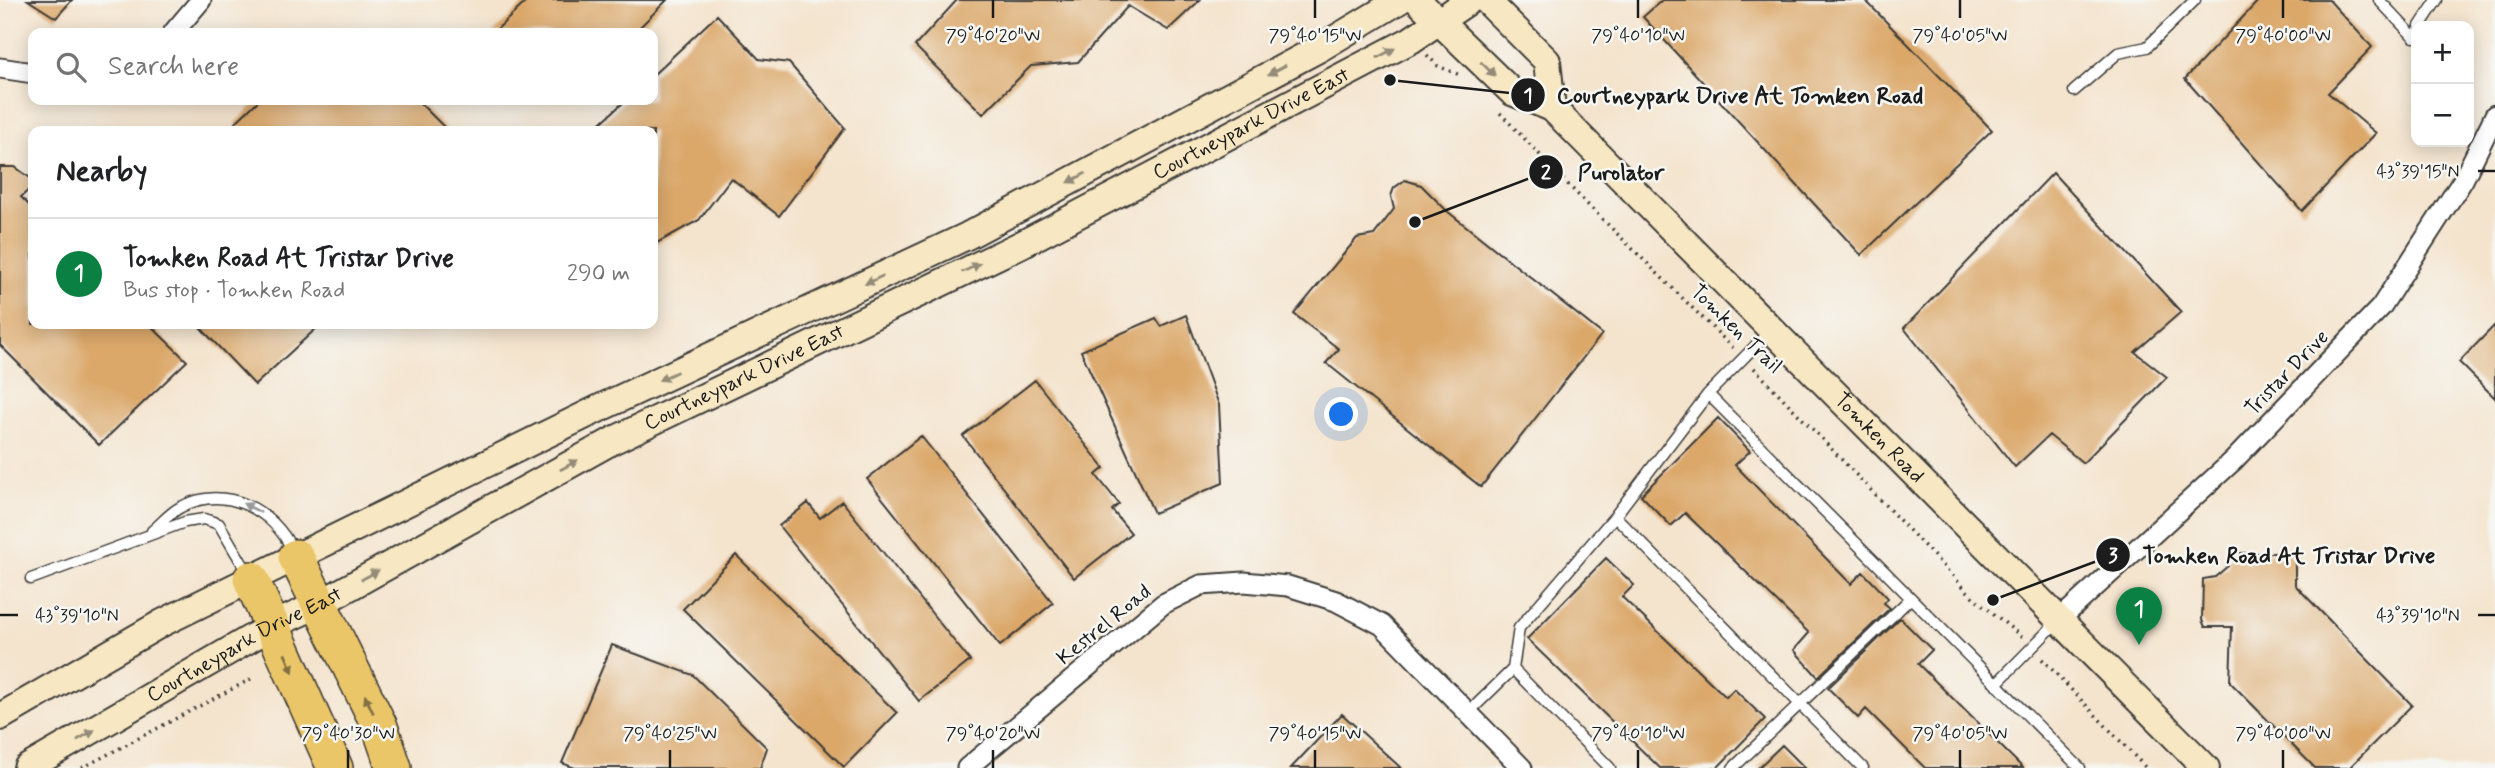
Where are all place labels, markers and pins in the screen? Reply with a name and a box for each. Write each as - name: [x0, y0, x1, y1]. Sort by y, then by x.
- callout: Courtneypark Drive At Tomken Road: [1511, 73, 1933, 117]
- callout: Purolator: [1528, 150, 1678, 194]
- callout: Tomken Road At Tristar Drive: [2096, 533, 2447, 577]
- pin: 1: [2116, 587, 2162, 645]

